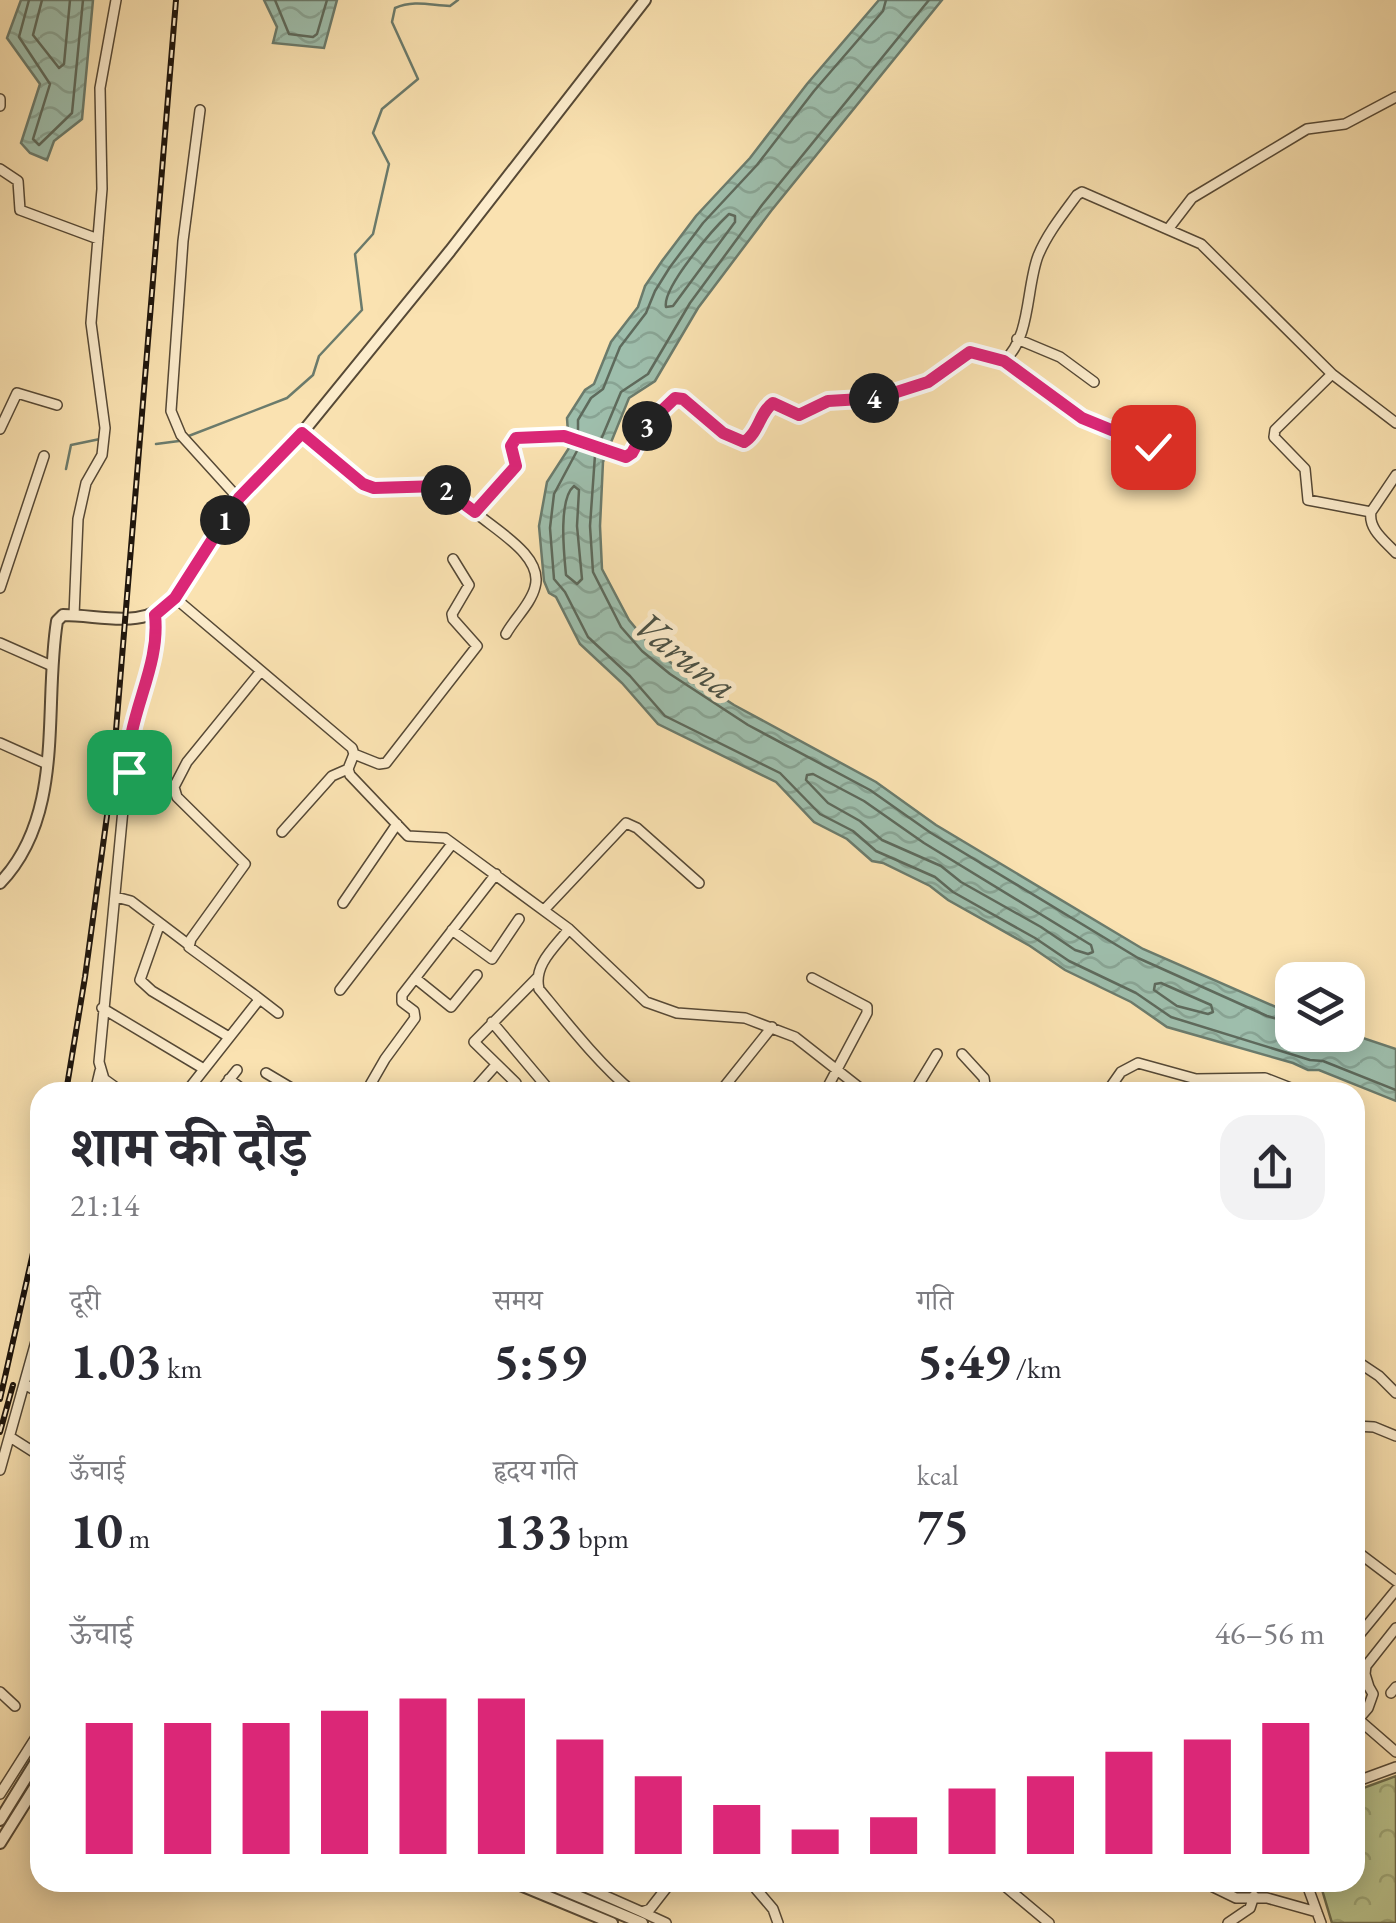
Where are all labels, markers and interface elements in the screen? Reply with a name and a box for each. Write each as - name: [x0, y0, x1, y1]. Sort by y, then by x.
- pin: 4: [849, 373, 899, 423]
- text: 4: [867, 380, 881, 416]
- pin: 3: [622, 401, 672, 451]
- pin: [1111, 405, 1196, 490]
- text: 3: [640, 408, 654, 444]
- icon: check: [1126, 420, 1181, 475]
- pin: 2: [421, 465, 471, 515]
- text: 2: [439, 472, 453, 508]
- pin: 1: [200, 495, 250, 545]
- text: 1: [218, 502, 232, 538]
- water label: Varuna: [624, 599, 748, 711]
- pin: [87, 730, 172, 815]
- icon: arrive: [102, 745, 157, 800]
- map controls: [1275, 962, 1365, 1052]
- button: layers: [1275, 962, 1365, 1052]
- text: शाम की दौड़: [70, 1111, 308, 1182]
- button: share: [1220, 1115, 1325, 1220]
- text: 21:14: [70, 1184, 139, 1226]
- text: दूरी: [70, 1282, 100, 1318]
- text: समय: [493, 1282, 543, 1318]
- text: गति: [917, 1282, 953, 1318]
- text: 1.03: [70, 1328, 162, 1393]
- text: 5:59: [493, 1328, 587, 1393]
- text: 5:49: [917, 1328, 1010, 1393]
- text: km: [162, 1350, 202, 1386]
- text: /km: [1010, 1350, 1062, 1386]
- text: ऊँचाई: [70, 1452, 125, 1488]
- text: हृदय गति: [493, 1452, 577, 1488]
- text: kcal: [917, 1457, 959, 1493]
- text: 75: [917, 1493, 970, 1558]
- text: 10: [70, 1498, 123, 1563]
- text: 133: [493, 1498, 573, 1563]
- text: m: [123, 1520, 150, 1556]
- text: bpm: [573, 1520, 629, 1556]
- text: ऊँचाई: [70, 1612, 133, 1654]
- text: 46–56 m: [1215, 1612, 1325, 1654]

